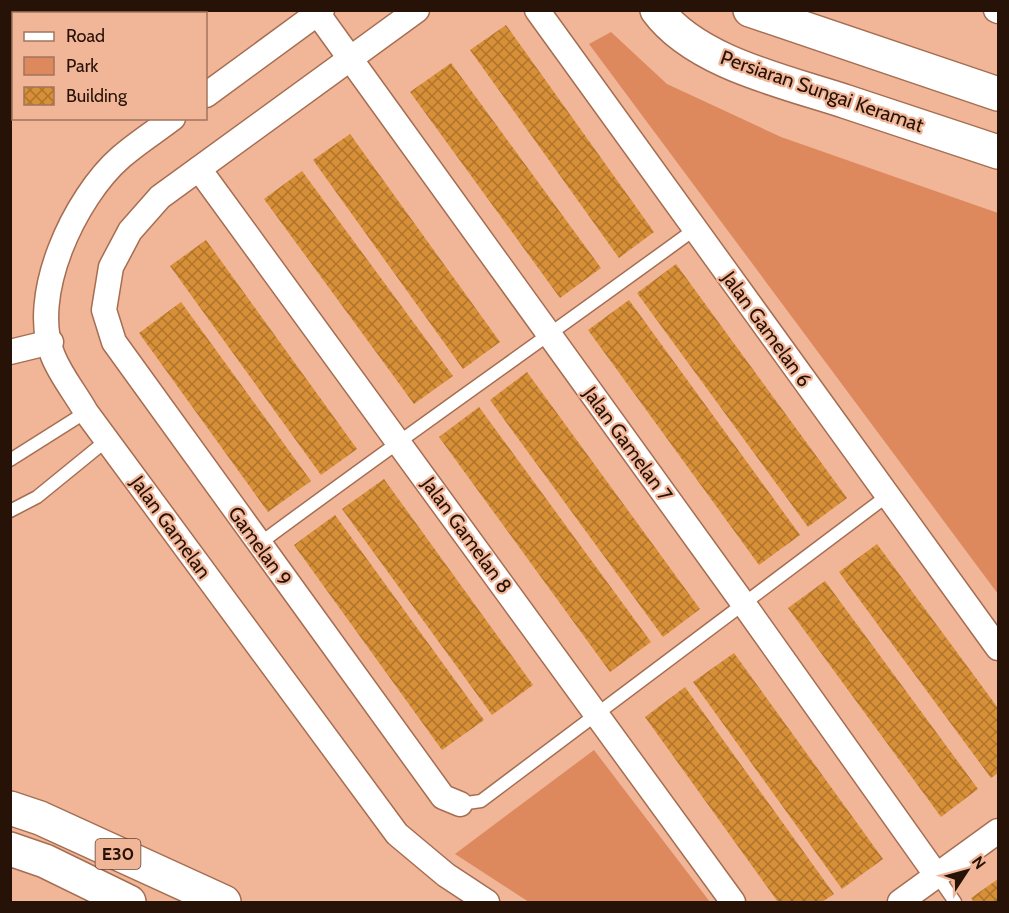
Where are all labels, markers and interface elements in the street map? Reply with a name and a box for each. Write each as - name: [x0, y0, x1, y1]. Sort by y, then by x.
- legend: [12, 12, 207, 120]
- text: Road: [66, 25, 105, 47]
- street label: Persiaran Sungai Keramat: [717, 45, 927, 137]
- text: Park: [66, 55, 99, 77]
- text: Building: [66, 85, 128, 107]
- street label: Jalan Gamelan 6: [717, 266, 817, 391]
- street label: Jalan Gamelan 7: [578, 381, 677, 506]
- street label: Jalan Gamelan: [125, 470, 216, 583]
- street label: Jalan Gamelan 8: [416, 472, 517, 598]
- street label: Gamelan 9: [223, 502, 297, 590]
- road number: E30: [96, 839, 140, 869]
- north arrow: [937, 841, 997, 901]
- text: N: [968, 852, 990, 873]

